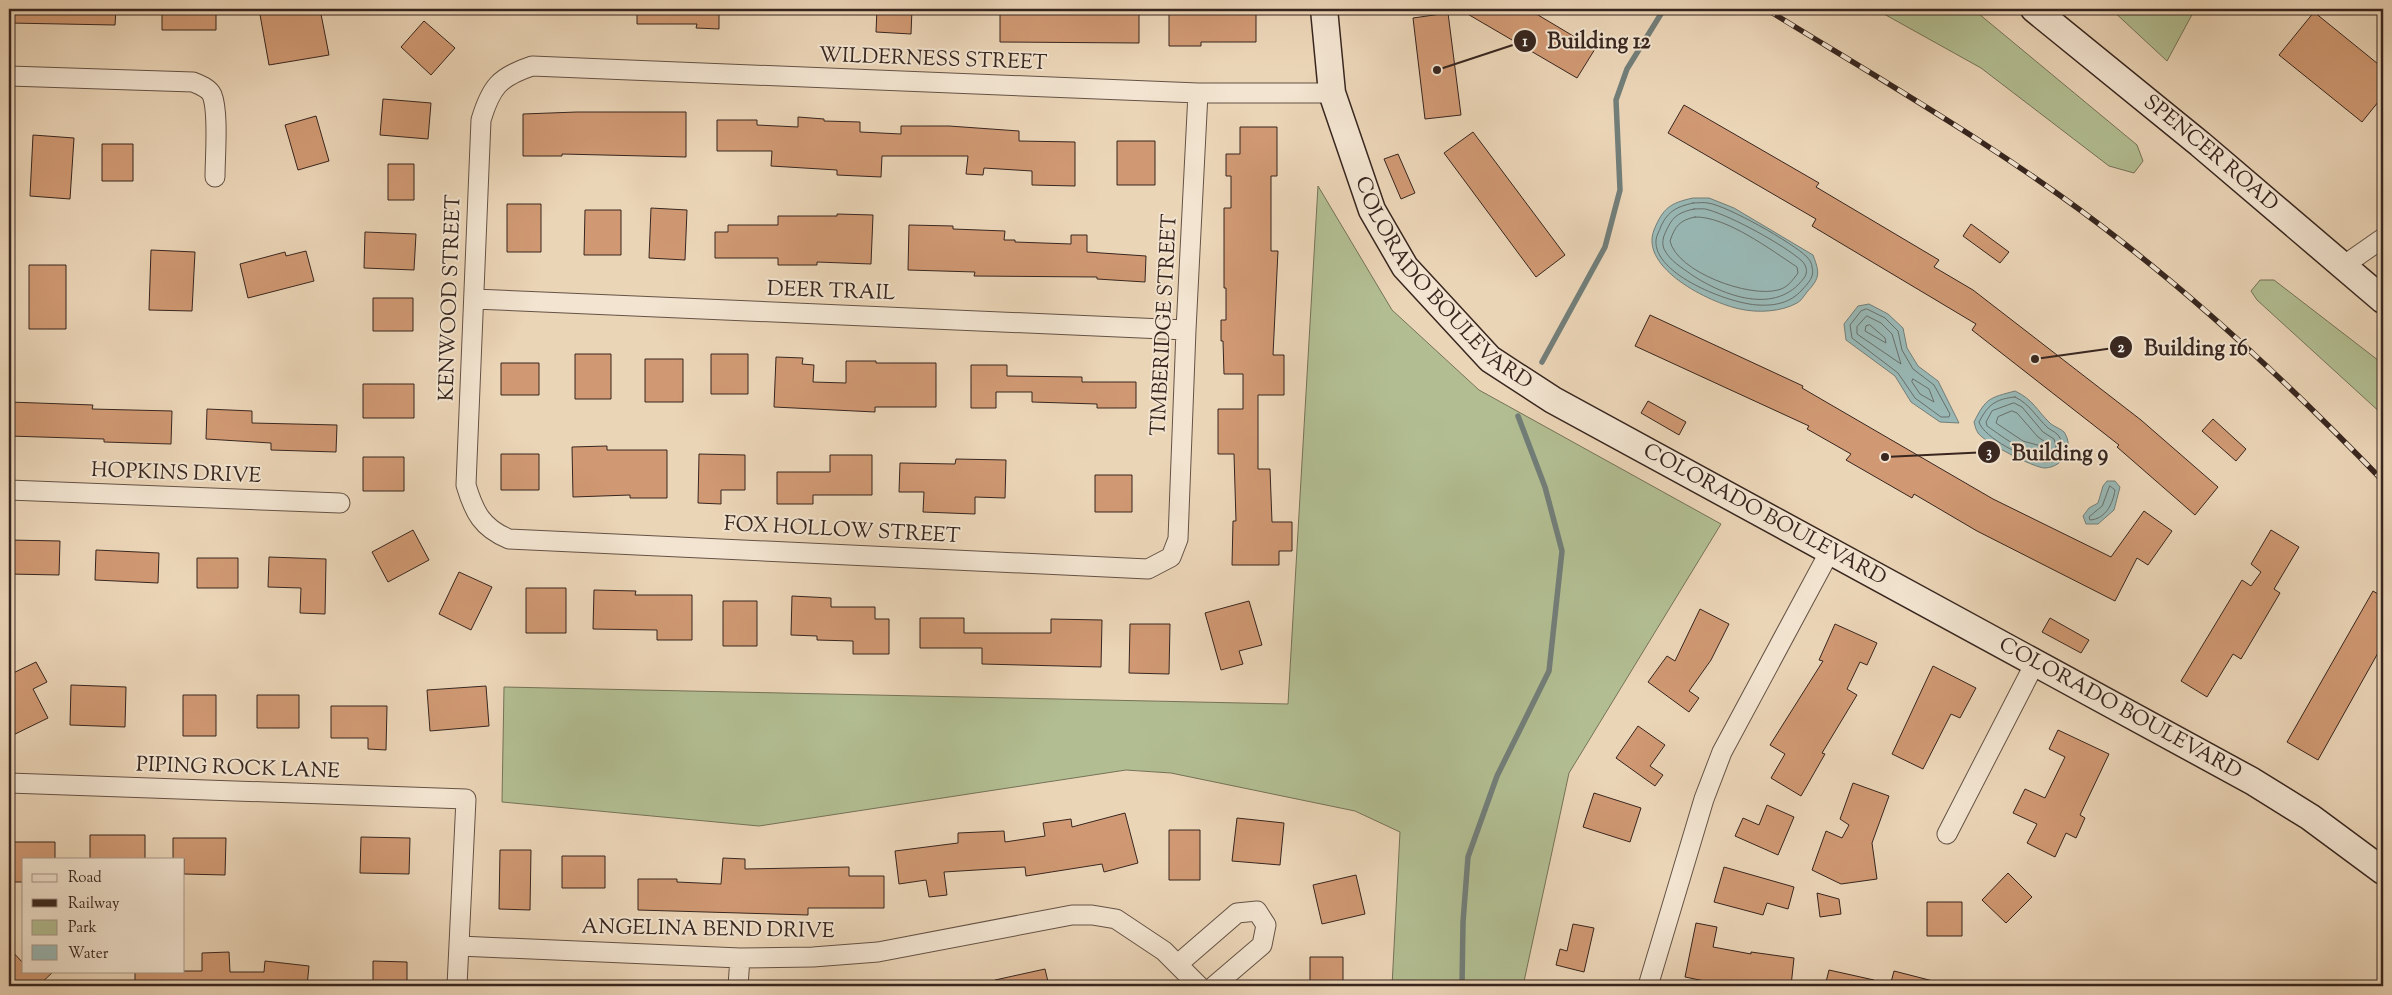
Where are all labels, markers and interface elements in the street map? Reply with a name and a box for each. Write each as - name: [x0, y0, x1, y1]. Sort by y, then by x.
- callout: Building 12: [1513, 22, 1661, 59]
- text: Building 12: [1547, 27, 1651, 59]
- text: 1: [1522, 32, 1528, 53]
- street label: WILDERNESS STREET: [818, 41, 1048, 79]
- street label: SPENCER ROAD: [2136, 88, 2284, 219]
- street label: COLORADO BOULEVARD: [1347, 172, 1538, 397]
- street label: KENWOOD STREET: [432, 194, 470, 402]
- street label: TIMBERIDGE STREET: [1144, 213, 1186, 437]
- street label: DEER TRAIL: [767, 275, 896, 309]
- callout: Building 16: [2109, 329, 2258, 366]
- text: Building 16: [2144, 334, 2248, 366]
- text: 2: [2117, 338, 2125, 359]
- callout: Building 9: [1976, 433, 2118, 470]
- street label: COLORADO BOULEVARD: [1637, 437, 1891, 594]
- text: Building 9: [2012, 439, 2108, 471]
- text: 3: [1986, 443, 1992, 464]
- street label: HOPKINS DRIVE: [90, 456, 262, 492]
- street label: FOX HOLLOW STREET: [723, 510, 961, 552]
- street label: COLORADO BOULEVARD: [1993, 631, 2247, 788]
- street label: PIPING ROCK LANE: [136, 750, 341, 788]
- legend: [22, 858, 185, 972]
- text: Road: [68, 868, 102, 889]
- text: Railway: [68, 894, 120, 915]
- street label: ANGELINA BEND DRIVE: [581, 913, 835, 947]
- text: Park: [68, 918, 97, 939]
- text: Water: [68, 944, 109, 965]

